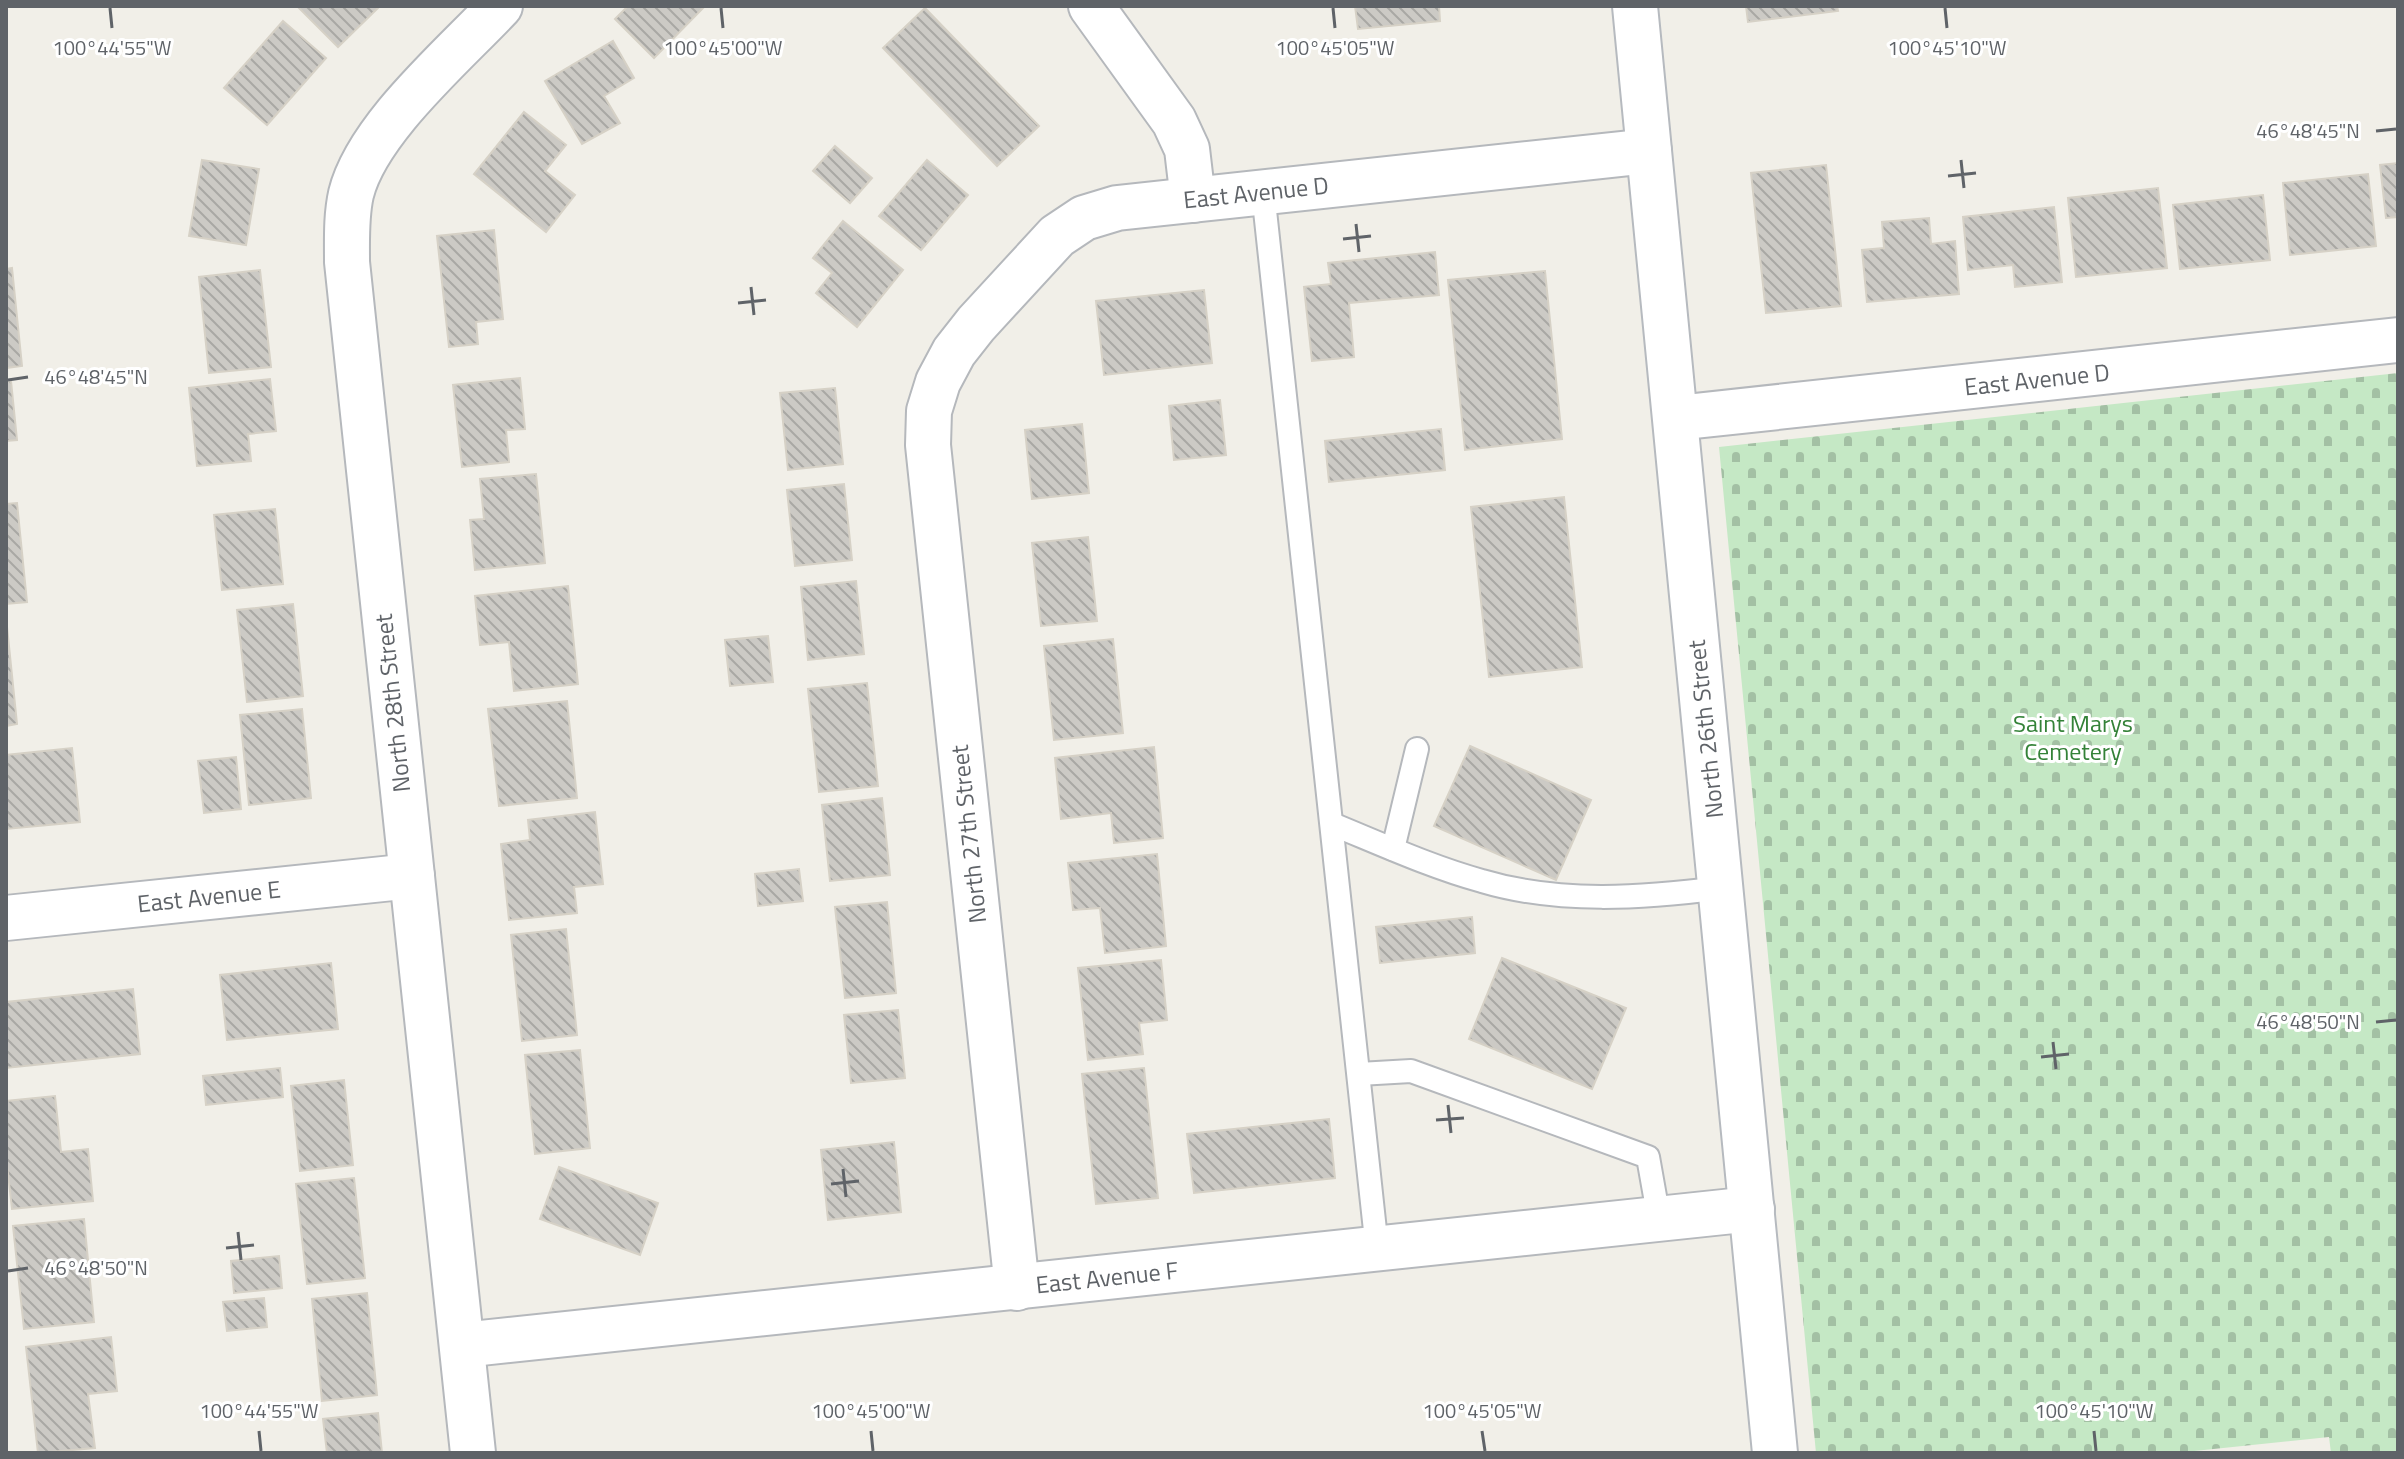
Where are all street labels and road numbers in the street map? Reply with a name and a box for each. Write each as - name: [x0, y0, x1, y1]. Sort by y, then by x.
- street label: East Avenue D: [1181, 166, 1330, 218]
- street label: East Avenue D: [1962, 353, 2111, 405]
- street label: North 28th Street: [365, 612, 419, 794]
- street label: North 26th Street: [1678, 638, 1732, 820]
- street label: North 27th Street: [941, 743, 995, 925]
- street label: East Avenue E: [136, 871, 282, 921]
- street label: East Avenue F: [1034, 1252, 1180, 1302]

